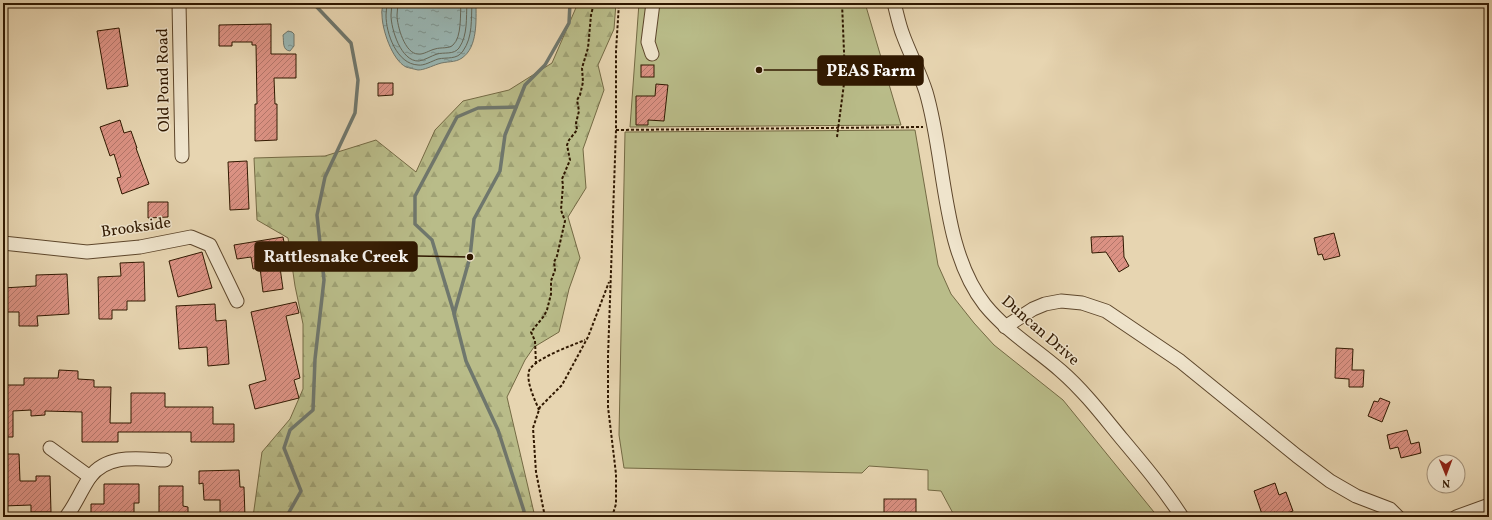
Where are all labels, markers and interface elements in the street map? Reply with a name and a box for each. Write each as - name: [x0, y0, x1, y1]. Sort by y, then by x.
- street label: Old Pond Road: [152, 28, 176, 132]
- callout: PEAS Farm: [818, 56, 923, 85]
- text: PEAS Farm: [826, 60, 916, 83]
- street label: Brookside: [100, 212, 172, 244]
- callout: Rattlesnake Creek: [255, 242, 417, 271]
- text: Rattlesnake Creek: [263, 246, 409, 269]
- street label: Duncan Drive: [996, 291, 1084, 371]
- north arrow: [1426, 454, 1466, 494]
- text: N: [1442, 475, 1450, 490]

